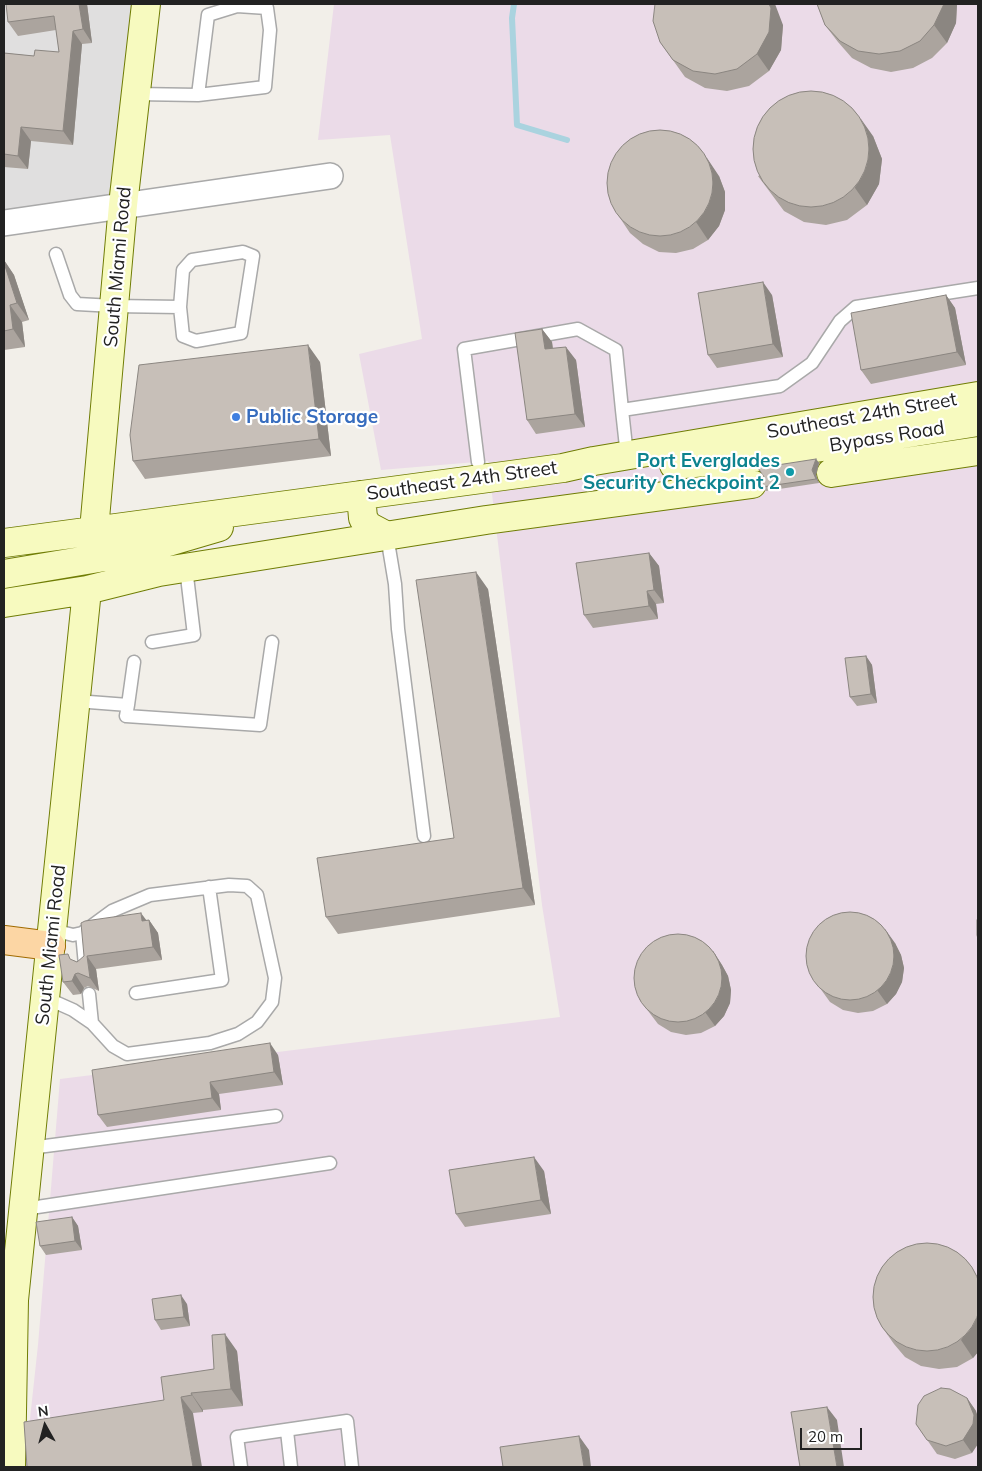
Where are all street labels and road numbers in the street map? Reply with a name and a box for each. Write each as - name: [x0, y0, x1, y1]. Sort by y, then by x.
- street label: South Miami Road: [100, 186, 136, 348]
- street label: Southeast 24th Street: [765, 388, 959, 444]
- street label: Bypass Road: [828, 417, 946, 457]
- street label: Southeast 24th Street: [365, 456, 559, 506]
- street label: South Miami Road: [31, 864, 71, 1026]

